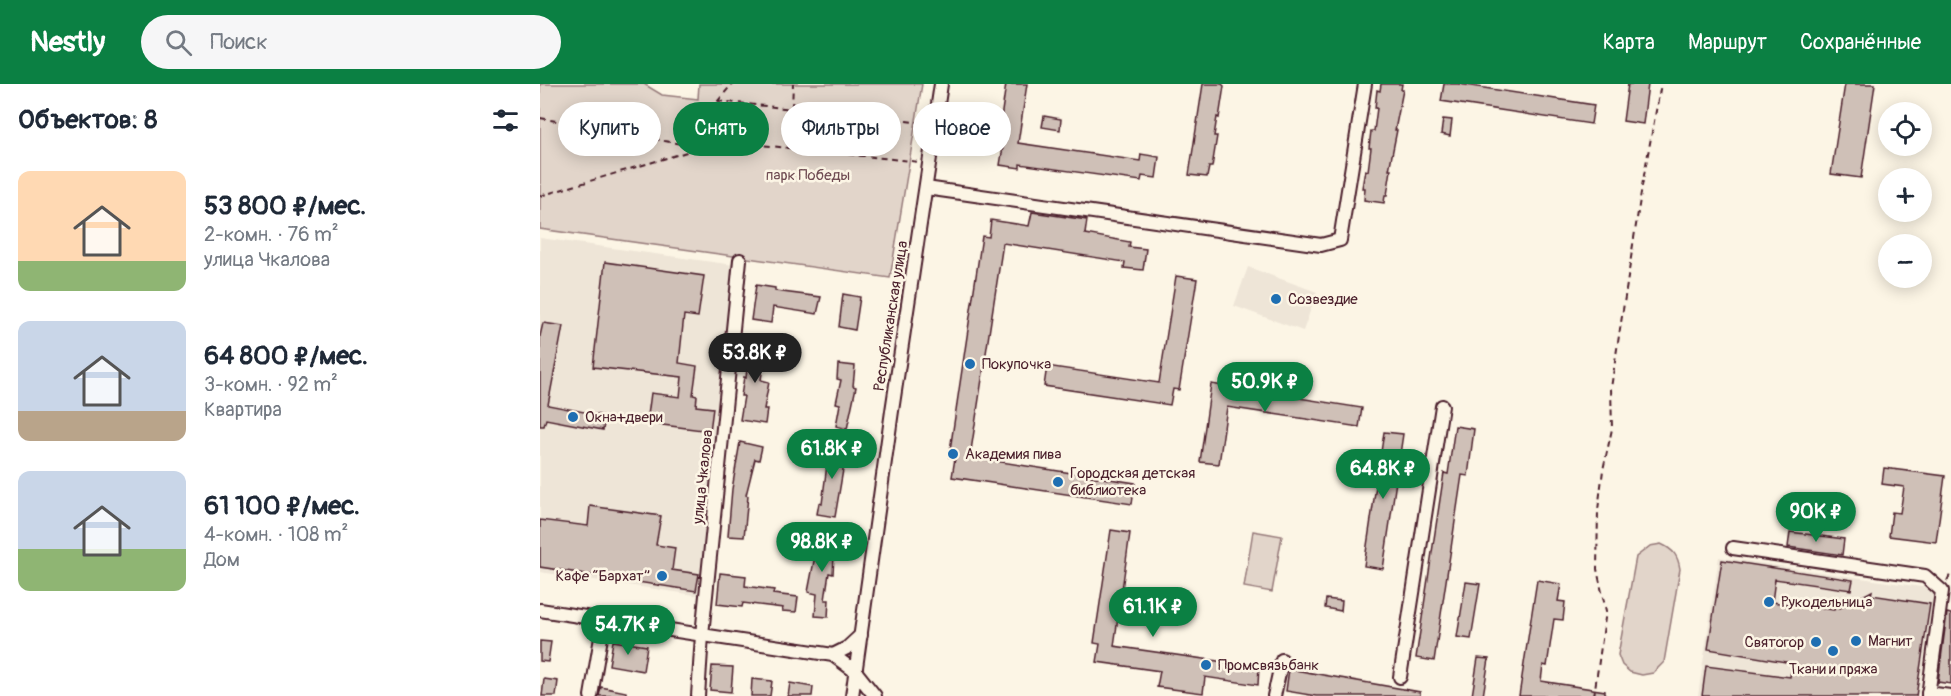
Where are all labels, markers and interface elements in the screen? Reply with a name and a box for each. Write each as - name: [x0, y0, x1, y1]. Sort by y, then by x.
- search box: [141, 15, 561, 69]
- text: Nestly: [30, 25, 105, 60]
- icon: search: [162, 26, 195, 59]
- text: Поиск: [210, 28, 268, 56]
- text: Карта: [1603, 29, 1655, 56]
- text: Маршрут: [1688, 29, 1767, 56]
- text: Сохранённые: [1800, 29, 1921, 56]
- chip: Купить: [558, 102, 661, 156]
- chip: Снять: [673, 102, 769, 156]
- chip: Фильтры: [781, 102, 901, 156]
- chip: Новое: [913, 102, 1011, 156]
- map controls: [1878, 102, 1932, 288]
- button: locate: [1878, 102, 1932, 156]
- text: Объектов: 8: [18, 104, 157, 136]
- icon: filters: [489, 104, 522, 137]
- park label: парк Победы: [766, 166, 850, 185]
- button: +: [1878, 168, 1932, 222]
- text: 53 800 ₽/мес.: [204, 190, 366, 222]
- icon: home: [66, 195, 138, 267]
- text: 2-комн. · 76 m²: [204, 222, 339, 247]
- button: −: [1878, 234, 1932, 288]
- street label: Республиканская улица: [870, 239, 912, 392]
- text: улица Чкалова: [204, 247, 330, 272]
- place label: Созвездие: [1288, 290, 1358, 309]
- marker: Созвездие: [1269, 292, 1283, 306]
- pin: 53.8K ₽: [700, 333, 810, 384]
- text: 64 800 ₽/мес.: [204, 340, 368, 372]
- text: 53.8K ₽: [723, 340, 787, 365]
- icon: home: [66, 345, 138, 417]
- place label: Покупочка: [982, 355, 1051, 374]
- marker: Покупочка: [963, 357, 977, 371]
- pin: 50.9K ₽: [1210, 362, 1320, 413]
- text: 50.9K ₽: [1231, 369, 1299, 394]
- text: 3-комн. · 92 m²: [204, 372, 338, 397]
- text: Квартира: [204, 397, 282, 422]
- place label: Окна+двери: [585, 408, 663, 427]
- marker: Окна+двери: [566, 410, 580, 424]
- street label: улица Чкалова: [689, 429, 717, 526]
- pin: 61.8K ₽: [777, 429, 887, 480]
- text: 61.8K ₽: [801, 436, 863, 461]
- place label: Академия пива: [965, 445, 1061, 464]
- marker: Академия пива: [946, 447, 960, 461]
- pin: 64.8K ₽: [1328, 449, 1438, 500]
- text: 64.8K ₽: [1350, 456, 1416, 481]
- place label: Городская детская библиотека: [1070, 464, 1195, 500]
- marker: Городская детская библиотека: [1051, 475, 1065, 489]
- text: 61 100 ₽/мес.: [204, 490, 360, 522]
- pin: 90K ₽: [1774, 492, 1858, 543]
- icon: home: [66, 495, 138, 567]
- text: 90K ₽: [1790, 499, 1842, 524]
- text: 4-комн. · 108 m²: [204, 522, 348, 547]
- pin: 98.8K ₽: [767, 522, 877, 573]
- text: 98.8K ₽: [790, 529, 854, 554]
- text: Дом: [204, 547, 240, 572]
- place label: Кафе “Бархат”: [556, 567, 650, 586]
- marker: Кафе “Бархат”: [655, 569, 669, 583]
- pin: 61.1K ₽: [1098, 587, 1208, 638]
- place label: Рукодельница: [1781, 593, 1872, 612]
- text: 61.1K ₽: [1123, 594, 1183, 619]
- marker: Рукодельница: [1762, 595, 1776, 609]
- pin: 54.7K ₽: [573, 605, 683, 656]
- text: 54.7K ₽: [595, 612, 661, 637]
- place label: Магнит: [1868, 632, 1913, 651]
- place label: Святогор: [1744, 633, 1804, 652]
- marker: Магнит: [1849, 634, 1863, 648]
- marker: Святогор: [1809, 635, 1823, 649]
- marker: Ткани и пряжа: [1826, 644, 1840, 658]
- place label: Промсвязьбанк: [1218, 656, 1319, 675]
- marker: Промсвязьбанк: [1199, 658, 1213, 672]
- place label: Ткани и пряжа: [1789, 660, 1877, 679]

